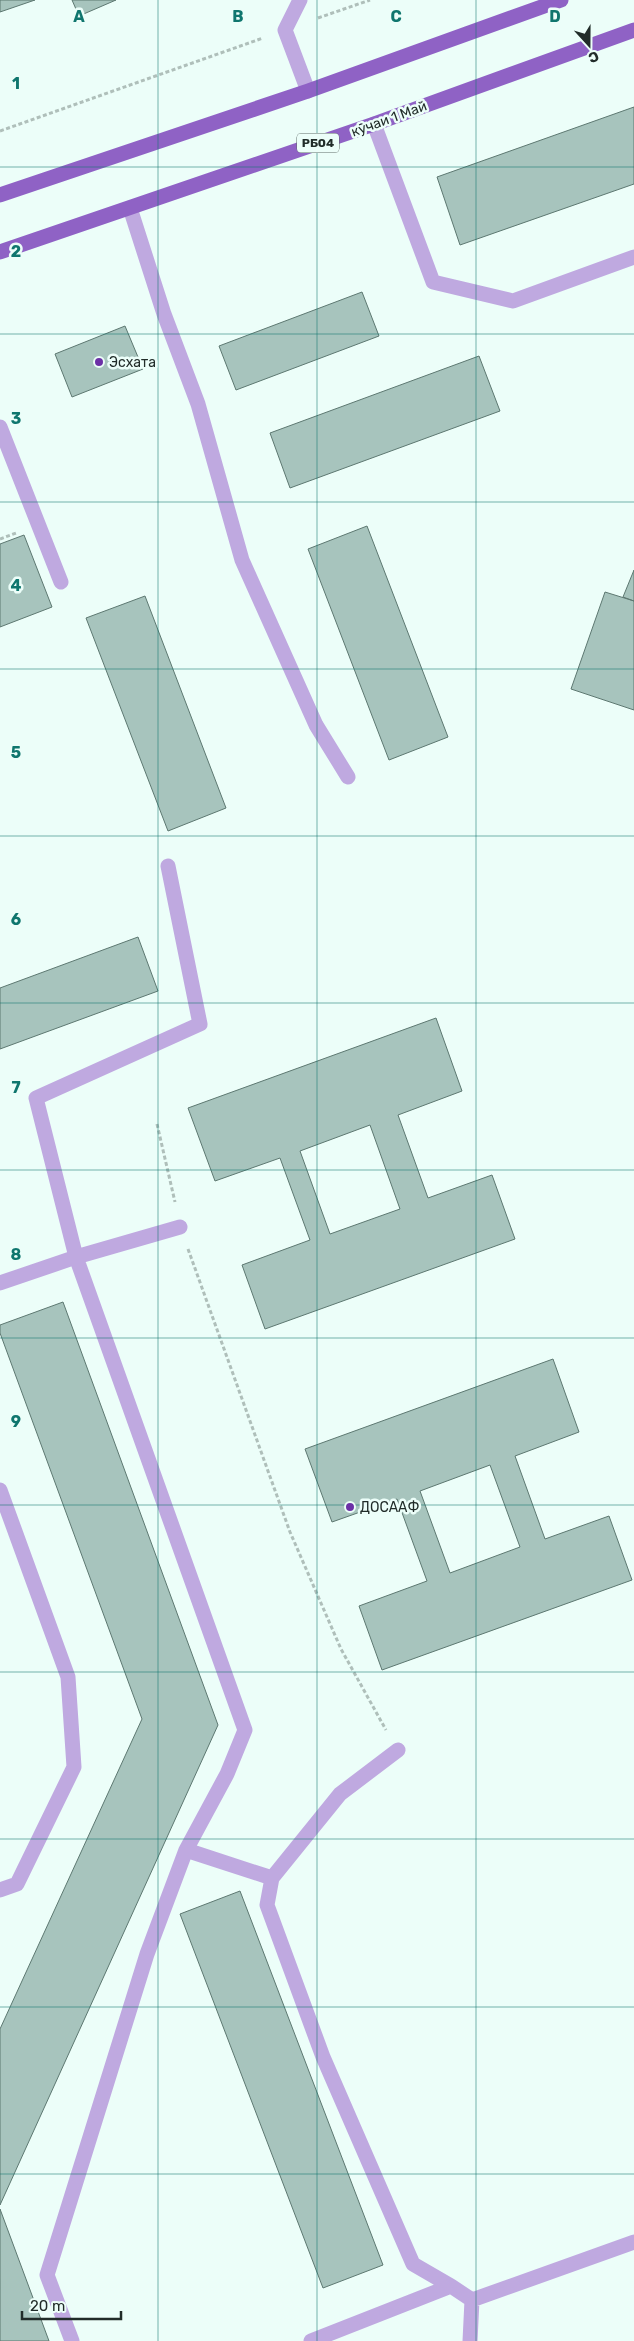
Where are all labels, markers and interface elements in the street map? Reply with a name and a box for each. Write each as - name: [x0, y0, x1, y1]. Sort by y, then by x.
- text: A: [73, 7, 85, 26]
- text: B: [232, 7, 244, 26]
- text: C: [390, 7, 402, 26]
- text: D: [549, 7, 561, 26]
- north arrow: [564, 20, 614, 70]
- text: С: [586, 47, 601, 66]
- text: 1: [12, 74, 20, 93]
- street label: кӯчаи 1 Май: [349, 97, 429, 141]
- road number: РБ04: [297, 134, 339, 152]
- text: 2: [11, 242, 21, 261]
- place label: Эсхата: [109, 354, 156, 371]
- marker: Эсхата: [93, 356, 105, 368]
- text: 3: [11, 409, 21, 428]
- text: 4: [11, 576, 22, 595]
- text: 5: [11, 743, 21, 762]
- text: 6: [11, 910, 21, 929]
- text: 7: [11, 1078, 21, 1097]
- text: 8: [11, 1245, 22, 1264]
- text: 9: [11, 1412, 21, 1431]
- place label: ДОСААФ: [360, 1499, 419, 1516]
- marker: ДОСААФ: [344, 1501, 356, 1513]
- scale bar: [22, 2288, 121, 2320]
- text: 20 m: [30, 2297, 65, 2315]

